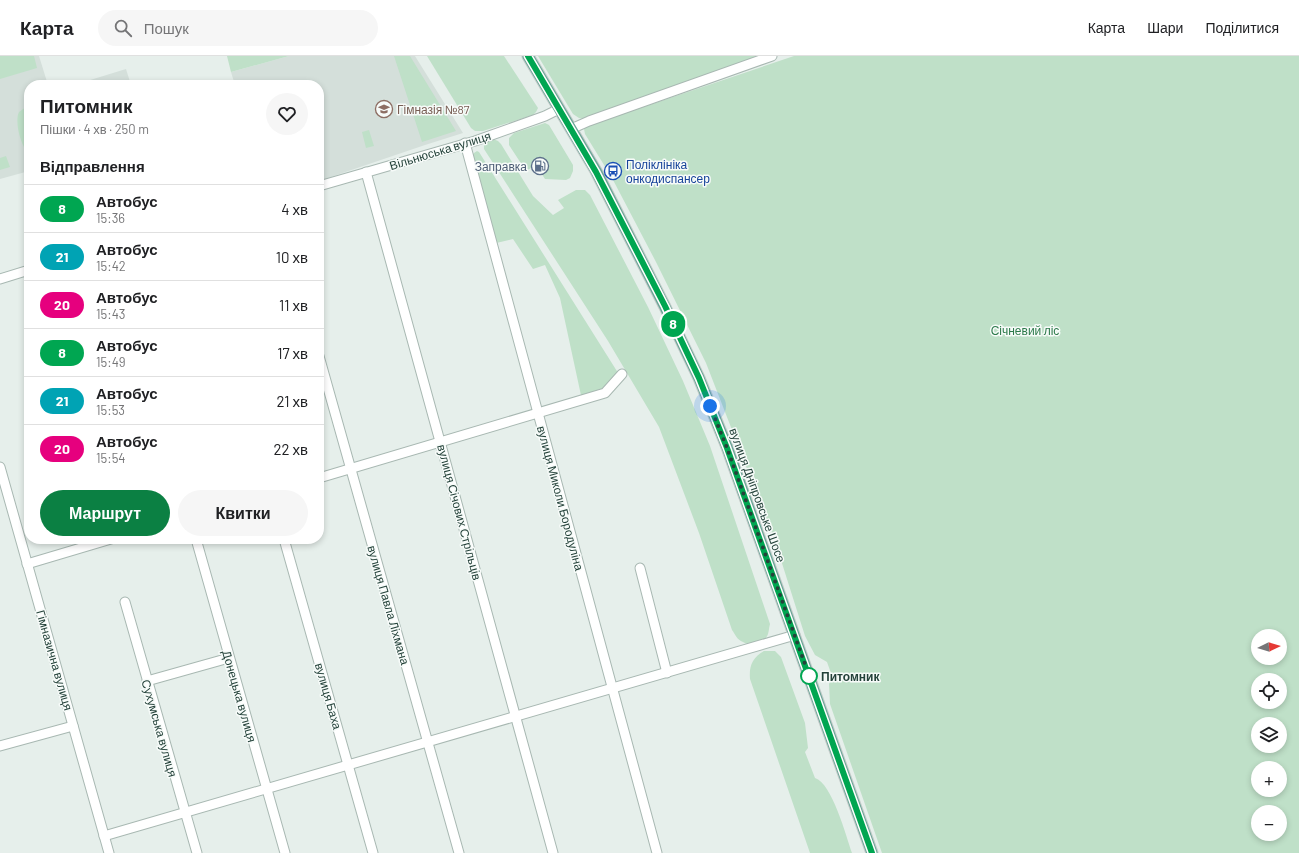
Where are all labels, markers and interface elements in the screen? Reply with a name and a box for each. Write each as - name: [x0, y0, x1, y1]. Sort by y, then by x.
- search box: [98, 10, 378, 46]
- text: Карта: [20, 16, 74, 39]
- icon: search: [112, 17, 134, 39]
- text: Пошук: [144, 19, 189, 37]
- text: Карта: [1088, 19, 1125, 36]
- text: Шари: [1147, 19, 1183, 36]
- text: Поділитися: [1205, 19, 1279, 36]
- button: heart: [266, 93, 308, 135]
- text: Питомник: [40, 94, 132, 117]
- school or university icon: Гімназія №87: [374, 99, 394, 119]
- place label: Гімназія №87: [397, 102, 470, 116]
- text: Пішки · 4 хв · 250 m: [40, 121, 149, 137]
- street label: Вільнюська вулиця: [388, 128, 493, 173]
- fuel station icon: Заправка: [530, 156, 550, 176]
- text: Відправлення: [40, 157, 145, 175]
- place label: Поліклініка онкодиспансер: [626, 157, 710, 186]
- place label: Заправка: [475, 159, 527, 174]
- bus stop icon: Поліклініка онкодиспансер: [603, 161, 623, 181]
- text: Автобус: [96, 192, 158, 210]
- text: 8: [58, 200, 66, 217]
- text: 4 хв: [281, 200, 308, 218]
- text: 15:36: [96, 210, 125, 226]
- text: Автобус: [96, 240, 158, 258]
- text: 21: [56, 248, 68, 265]
- text: 10 хв: [276, 248, 308, 266]
- text: 15:42: [96, 258, 126, 274]
- text: Автобус: [96, 288, 158, 306]
- text: 20: [54, 296, 70, 313]
- text: 11 хв: [279, 296, 308, 314]
- text: 15:43: [96, 306, 126, 322]
- line badge: 8: [660, 311, 686, 337]
- text: 8: [669, 315, 677, 332]
- park label: Січневий ліс: [991, 323, 1059, 337]
- text: Автобус: [96, 336, 158, 354]
- text: 8: [58, 344, 66, 361]
- text: 17 хв: [277, 344, 308, 362]
- text: 15:49: [96, 354, 126, 370]
- text: Автобус: [96, 384, 158, 402]
- text: 21: [56, 392, 68, 409]
- text: 21 хв: [276, 392, 308, 410]
- your location: [700, 396, 720, 416]
- text: 15:53: [96, 402, 125, 418]
- street label: вулиця Миколи Бородуліна: [534, 424, 587, 572]
- street label: вулиця Дніпровське Шосе: [726, 426, 789, 565]
- text: Автобус: [96, 432, 158, 450]
- text: 20: [54, 440, 70, 457]
- text: 22 хв: [273, 440, 308, 458]
- street label: вулиця Січових Стрільців: [434, 443, 485, 582]
- text: 15:54: [96, 450, 125, 466]
- button: Маршрут: [40, 490, 170, 536]
- button: Квитки: [178, 490, 308, 536]
- street label: вулиця Павла Ліхмана: [364, 544, 413, 667]
- street label: Гімназична вулиця: [33, 608, 76, 712]
- north arrow: [1251, 629, 1287, 665]
- map controls: [1251, 629, 1287, 841]
- street label: Донецька вулиця: [219, 648, 260, 744]
- street label: вулиця Баха: [312, 661, 345, 731]
- marker: Питомник: [800, 667, 818, 685]
- place label: Питомник: [821, 669, 880, 683]
- button: locate: [1251, 673, 1287, 709]
- street label: Сухумська вулиця: [138, 678, 181, 779]
- button: layers: [1251, 717, 1287, 753]
- button: +: [1251, 761, 1287, 797]
- button: −: [1251, 805, 1287, 841]

